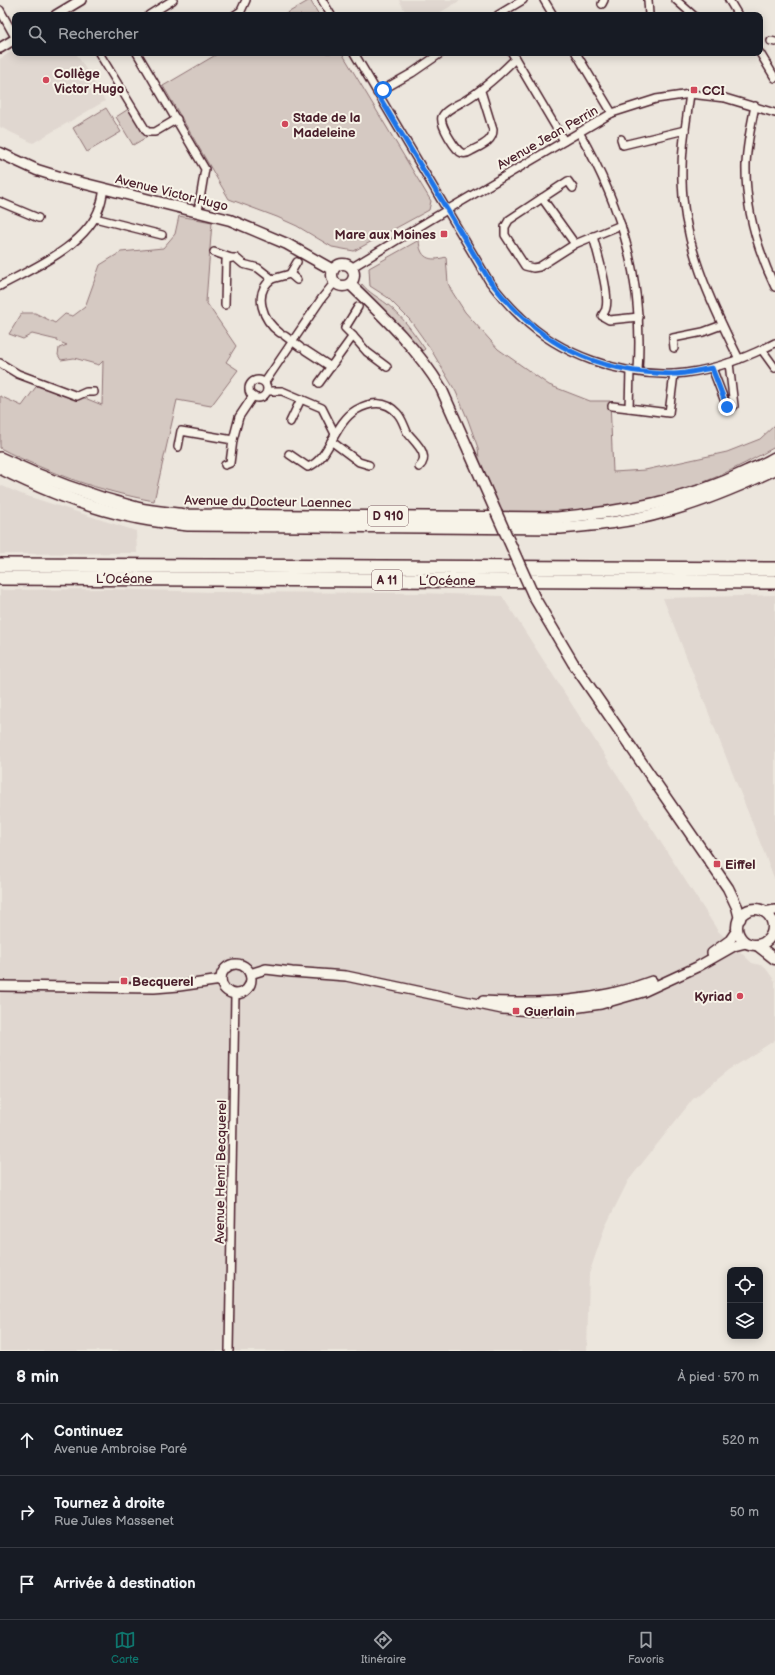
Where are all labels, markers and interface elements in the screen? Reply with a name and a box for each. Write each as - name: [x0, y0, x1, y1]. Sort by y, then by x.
- search box: [12, 12, 763, 56]
- icon: search: [26, 23, 48, 45]
- text: Rechercher: [58, 25, 138, 44]
- place label: Collège Victor Hugo: [54, 66, 124, 97]
- marker: Collège Victor Hugo: [41, 75, 51, 85]
- route start: [374, 81, 392, 99]
- place label: CCI: [702, 83, 725, 99]
- marker: CCI: [689, 85, 699, 95]
- street label: Avenue Jean Perrin: [494, 102, 601, 173]
- place label: Stade de la Madeleine: [293, 110, 360, 141]
- marker: Stade de la Madeleine: [280, 119, 290, 129]
- street label: Avenue Victor Hugo: [114, 171, 230, 215]
- place label: Mare aux Moines: [335, 227, 436, 243]
- marker: Mare aux Moines: [439, 229, 449, 239]
- route end: [718, 398, 736, 416]
- street label: Avenue du Docteur Laennec: [184, 493, 352, 511]
- road number: D 910: [368, 506, 408, 526]
- road number: A 11: [372, 570, 402, 590]
- street label: L’Océane: [96, 571, 153, 587]
- street label: L’Océane: [419, 573, 476, 589]
- place label: Eiffel: [725, 857, 755, 873]
- marker: Eiffel: [712, 859, 722, 869]
- place label: Becquerel: [132, 974, 194, 990]
- marker: Becquerel: [119, 976, 129, 986]
- place label: Kyriad: [694, 989, 732, 1005]
- marker: Kyriad: [735, 991, 745, 1001]
- place label: Guerlain: [524, 1004, 575, 1020]
- marker: Guerlain: [511, 1006, 521, 1016]
- street label: Avenue Henri Becquerel: [212, 1100, 230, 1244]
- map controls: [727, 1267, 763, 1339]
- button: locate: [727, 1267, 763, 1303]
- button: layers: [727, 1303, 763, 1339]
- text: 8 min: [16, 1367, 59, 1387]
- text: À pied · 570 m: [678, 1369, 759, 1385]
- text: Continuez: [54, 1422, 123, 1441]
- icon: ahead: [16, 1429, 38, 1451]
- text: 520 m: [722, 1432, 759, 1448]
- text: Avenue Ambroise Paré: [54, 1441, 187, 1457]
- text: Tournez à droite: [54, 1494, 165, 1513]
- icon: right: [16, 1501, 38, 1523]
- text: 50 m: [730, 1504, 759, 1520]
- text: Rue Jules Massenet: [54, 1513, 174, 1529]
- icon: arrive: [16, 1573, 38, 1595]
- text: Arrivée à destination: [54, 1574, 196, 1593]
- tab: Carte: [111, 1629, 139, 1666]
- tab: Itinéraire: [361, 1629, 406, 1666]
- tab: Favoris: [628, 1629, 664, 1666]

